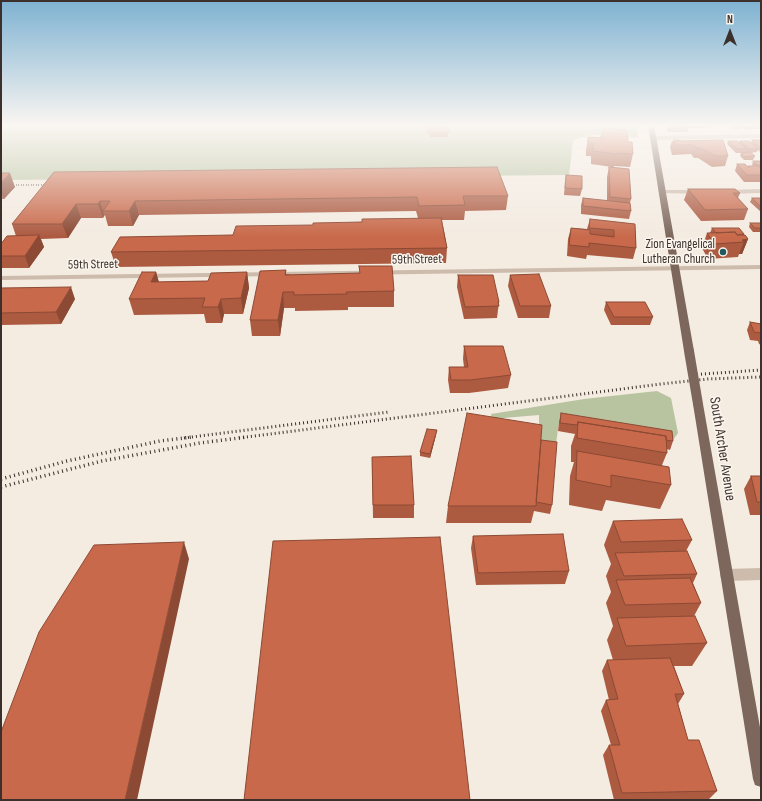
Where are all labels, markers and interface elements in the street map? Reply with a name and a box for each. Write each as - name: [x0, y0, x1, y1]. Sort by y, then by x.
- north arrow: [710, 12, 750, 52]
- text: N: [727, 13, 733, 26]
- place label: Zion Evangelical Lutheran Church: [642, 237, 715, 268]
- marker: Zion Evangelical Lutheran Church: [718, 247, 728, 257]
- street label: 59th Street: [392, 252, 442, 268]
- street label: 59th Street: [68, 257, 118, 273]
- street label: South Archer Avenue: [705, 396, 739, 502]

